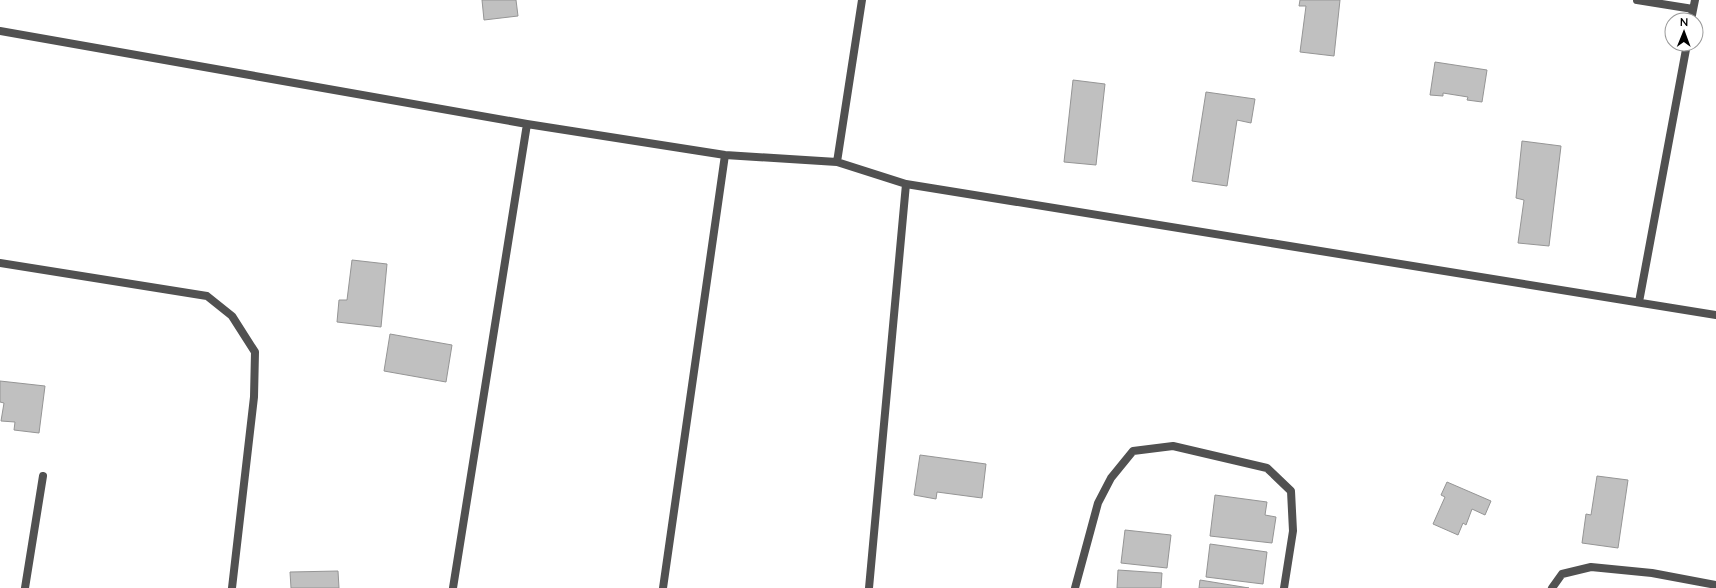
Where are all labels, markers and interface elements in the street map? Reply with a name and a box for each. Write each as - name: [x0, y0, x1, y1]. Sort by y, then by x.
- north arrow: [1664, 12, 1704, 52]
- text: N: [1680, 15, 1689, 28]

